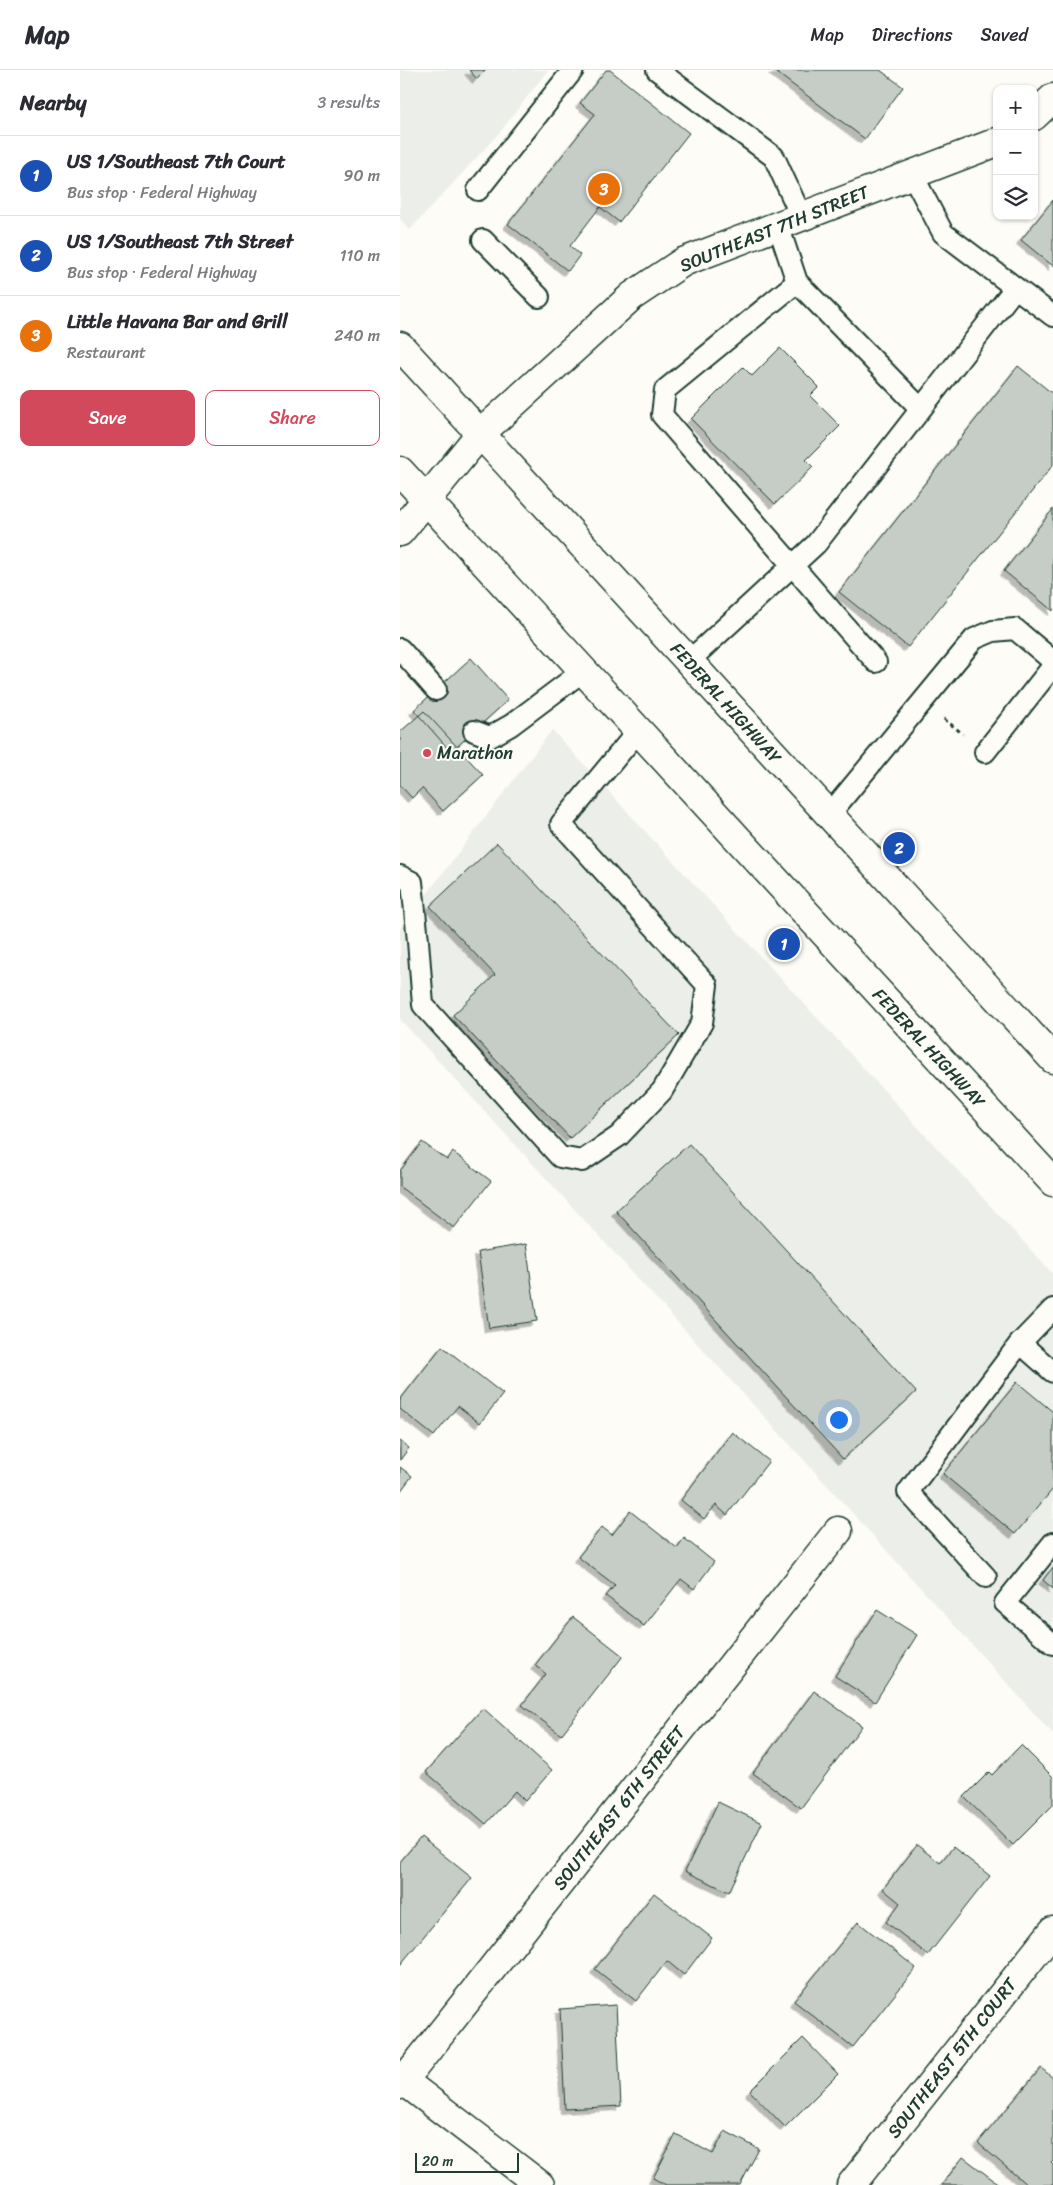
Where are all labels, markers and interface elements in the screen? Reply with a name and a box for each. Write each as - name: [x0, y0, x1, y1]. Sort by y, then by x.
- text: Map: [25, 14, 69, 56]
- text: Map: [811, 19, 844, 51]
- text: Directions: [872, 19, 953, 51]
- text: Saved: [981, 19, 1028, 51]
- text: Nearby: [20, 84, 86, 122]
- map controls: [993, 85, 1038, 220]
- button: +: [993, 85, 1038, 130]
- text: 3 results: [317, 88, 380, 117]
- button: −: [993, 130, 1038, 175]
- text: US 1/Southeast 7th Court: [67, 145, 286, 178]
- text: 1: [33, 161, 39, 190]
- text: 90 m: [344, 161, 380, 190]
- pin: 3: [588, 170, 620, 208]
- button: layers: [993, 175, 1038, 220]
- street label: SOUTHEAST 7TH STREET: [674, 176, 875, 282]
- text: Bus stop · Federal Highway: [67, 178, 257, 207]
- text: US 1/Southeast 7th Street: [67, 225, 293, 258]
- text: 2: [31, 241, 41, 270]
- text: 110 m: [340, 241, 380, 270]
- text: Bus stop · Federal Highway: [67, 258, 257, 287]
- text: Little Havana Bar and Grill: [67, 305, 288, 338]
- text: 3: [32, 321, 40, 350]
- text: 240 m: [334, 321, 380, 350]
- text: Restaurant: [67, 338, 146, 367]
- button: Save: [20, 390, 195, 446]
- button: Share: [205, 390, 380, 446]
- street label: FEDERAL HIGHWAY: [662, 634, 791, 772]
- place label: Marathon: [437, 737, 513, 769]
- marker: Marathon: [421, 747, 433, 759]
- pin: 2: [883, 829, 915, 867]
- pin: 1: [768, 925, 800, 963]
- street label: FEDERAL HIGHWAY: [864, 980, 994, 1117]
- your location: [826, 1407, 852, 1433]
- street label: SOUTHEAST 6TH STREET: [544, 1718, 695, 1897]
- street label: SOUTHEAST 5TH COURT: [879, 1970, 1026, 2146]
- text: 20 m: [422, 2149, 453, 2174]
- scale bar: [415, 2150, 519, 2173]

